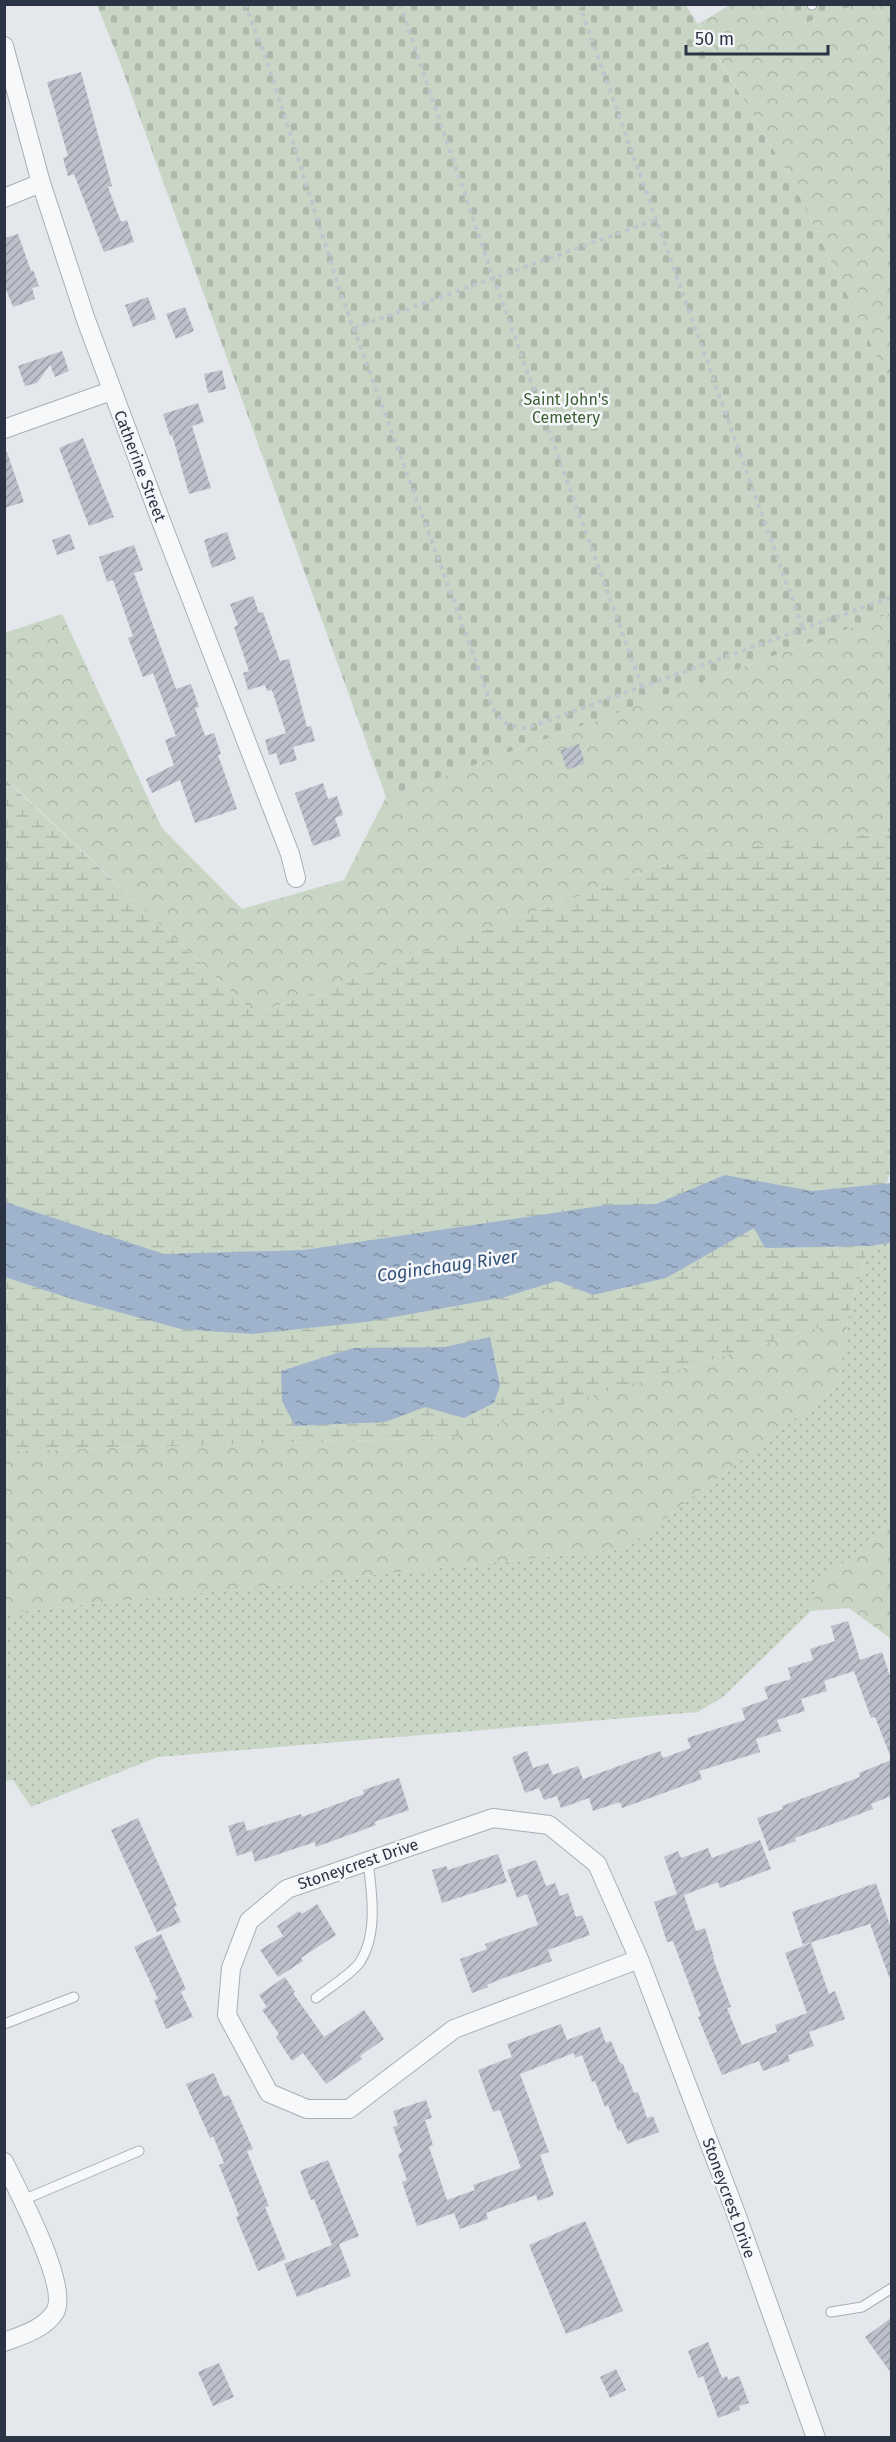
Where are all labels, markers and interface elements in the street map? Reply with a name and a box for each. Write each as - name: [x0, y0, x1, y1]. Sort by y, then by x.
- scale bar: [686, 18, 828, 56]
- text: 50 m: [695, 28, 734, 50]
- park label: Saint John's Cemetery: [524, 390, 608, 427]
- street label: Catherine Street: [110, 408, 170, 525]
- water label: Coginchaug River: [376, 1245, 520, 1287]
- street label: Stoneycrest Drive: [295, 1834, 421, 1894]
- street label: Stoneycrest Drive: [698, 2135, 760, 2261]

